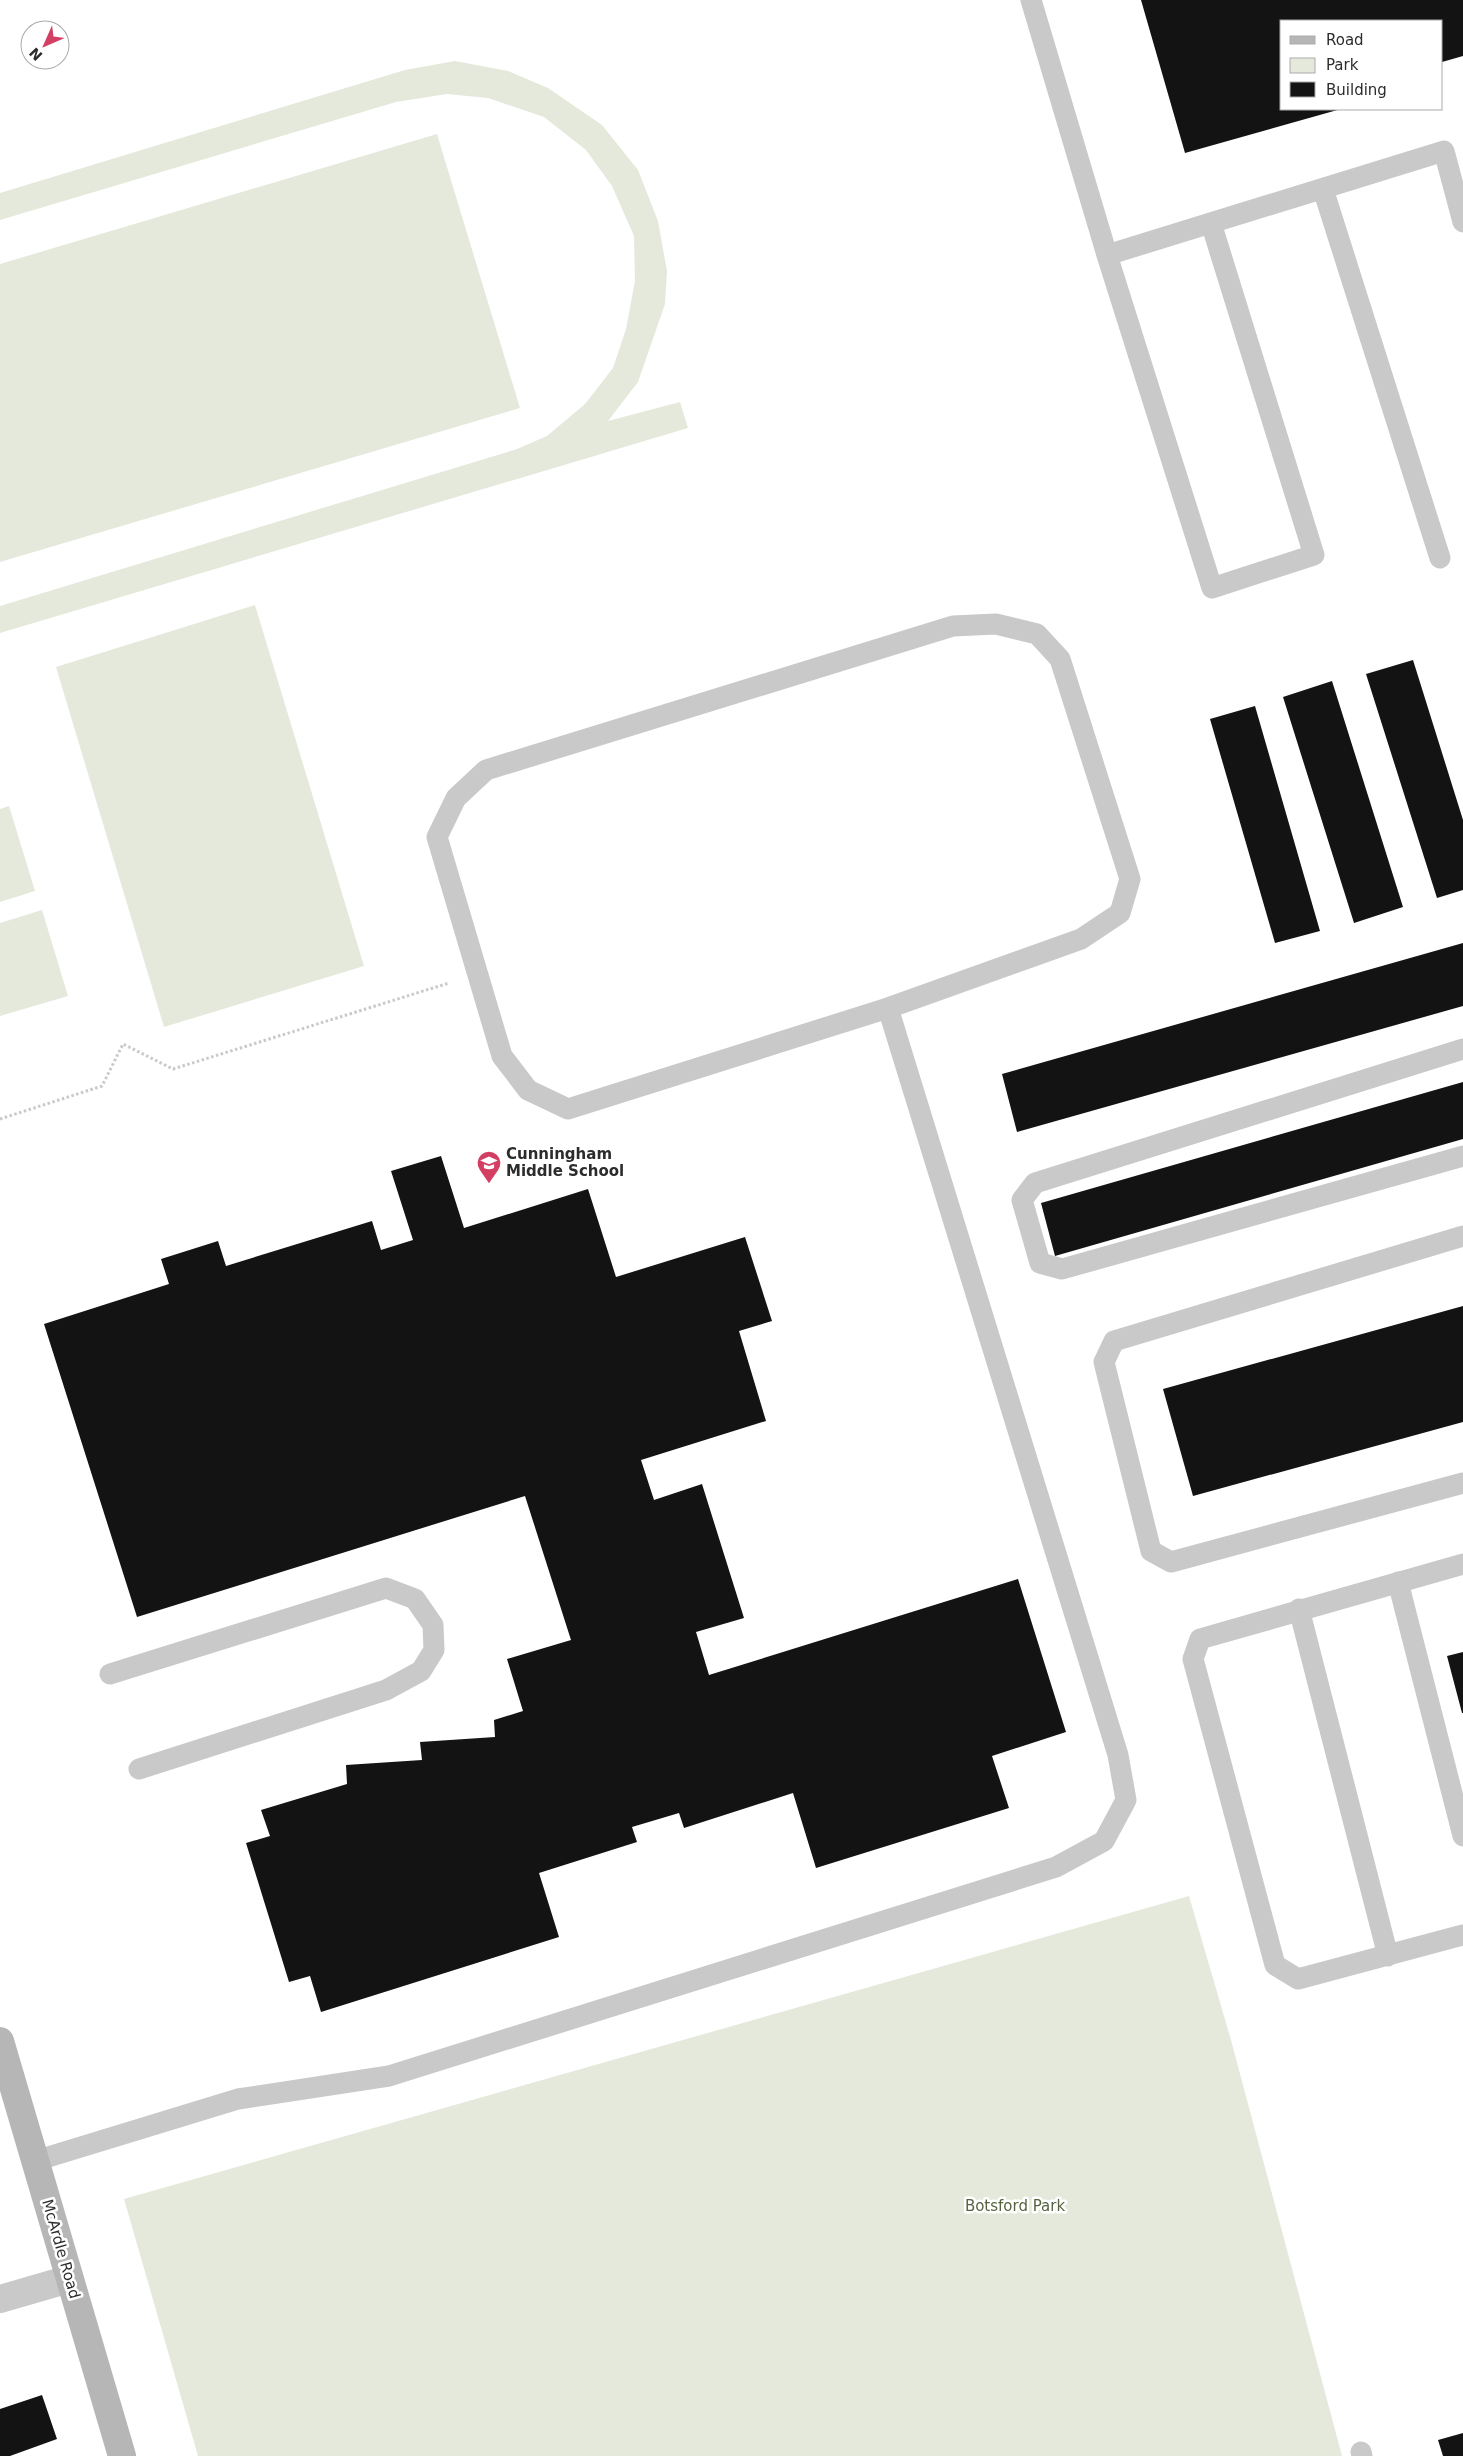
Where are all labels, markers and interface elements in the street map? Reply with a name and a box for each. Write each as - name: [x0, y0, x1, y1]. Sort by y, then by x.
- north arrow: [20, 20, 70, 70]
- legend: [1280, 20, 1443, 110]
- text: Road: [1326, 31, 1364, 49]
- text: N: [26, 44, 46, 64]
- text: Park: [1326, 56, 1359, 74]
- text: Building: [1326, 81, 1387, 99]
- place label: Cunningham Middle School: [506, 1145, 624, 1180]
- school or university icon: Cunningham Middle School: [476, 1150, 502, 1184]
- street label: McArdle Road: [38, 2197, 84, 2301]
- park label: Botsford Park: [965, 2197, 1065, 2215]

